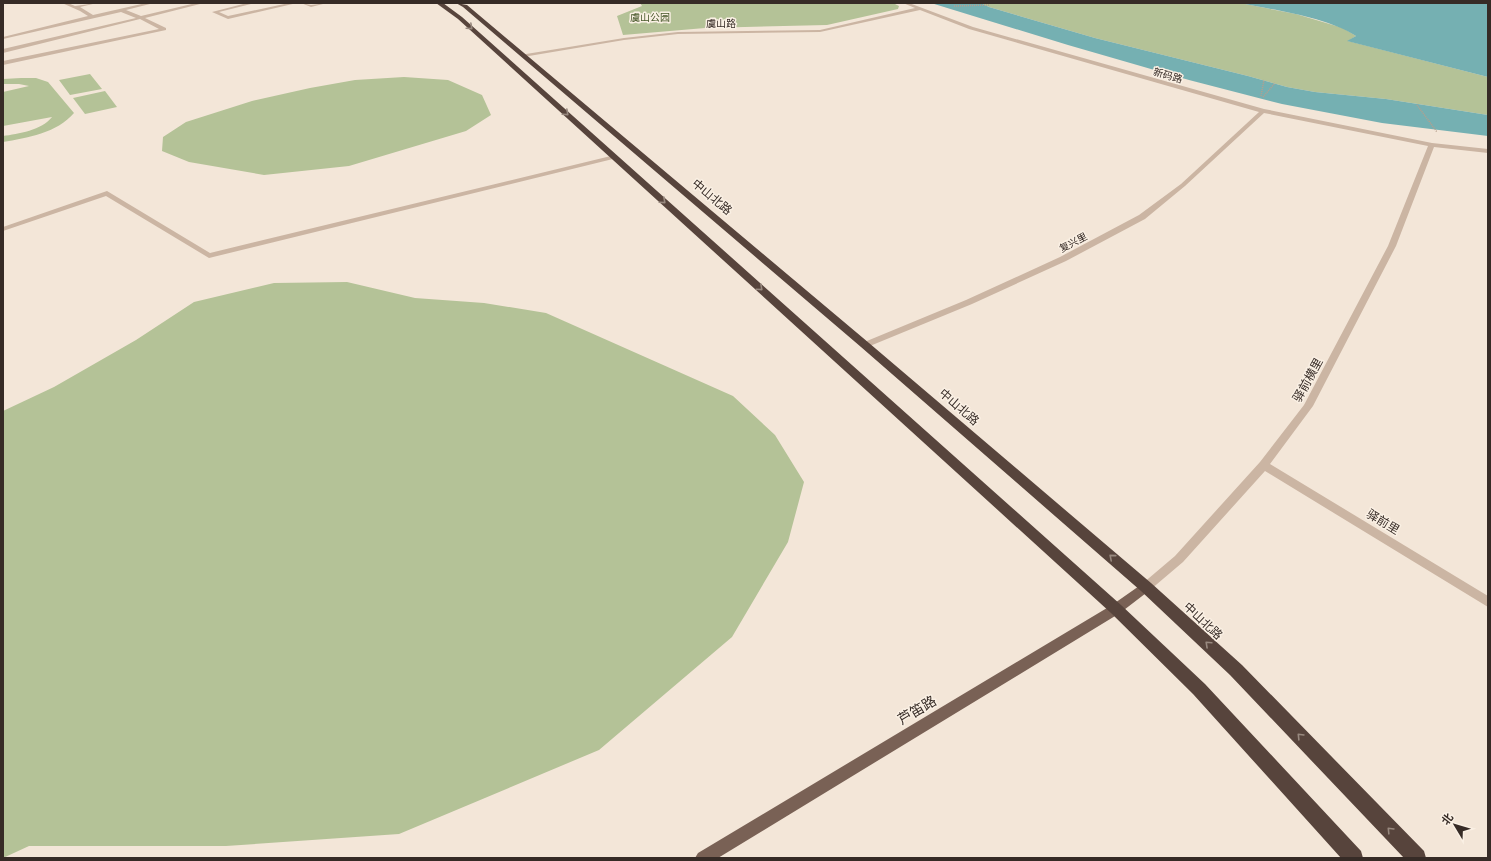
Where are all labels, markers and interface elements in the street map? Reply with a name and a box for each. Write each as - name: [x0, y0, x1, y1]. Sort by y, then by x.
- park label: 虞山公园: [630, 12, 670, 24]
- street label: 虞山路: [706, 18, 736, 30]
- one-way arrow: [465, 22, 473, 29]
- street label: 新码路: [1152, 66, 1184, 86]
- one-way arrow: [562, 109, 569, 116]
- street label: 中山北路: [689, 176, 735, 218]
- one-way arrow: [658, 196, 666, 203]
- street label: 复兴里: [1057, 231, 1090, 255]
- one-way arrow: [755, 283, 762, 290]
- street label: 驿前横里: [1290, 356, 1326, 404]
- street label: 中山北路: [936, 386, 982, 428]
- street label: 驿前里: [1364, 507, 1402, 537]
- one-way arrow: [1109, 555, 1116, 562]
- street label: 中山北路: [1181, 600, 1225, 642]
- one-way arrow: [1205, 642, 1213, 649]
- street label: 芦笛路: [895, 692, 940, 729]
- one-way arrow: [1297, 733, 1305, 741]
- north arrow: [1435, 805, 1475, 845]
- text: 北: [1439, 811, 1456, 827]
- one-way arrow: [1387, 827, 1395, 835]

